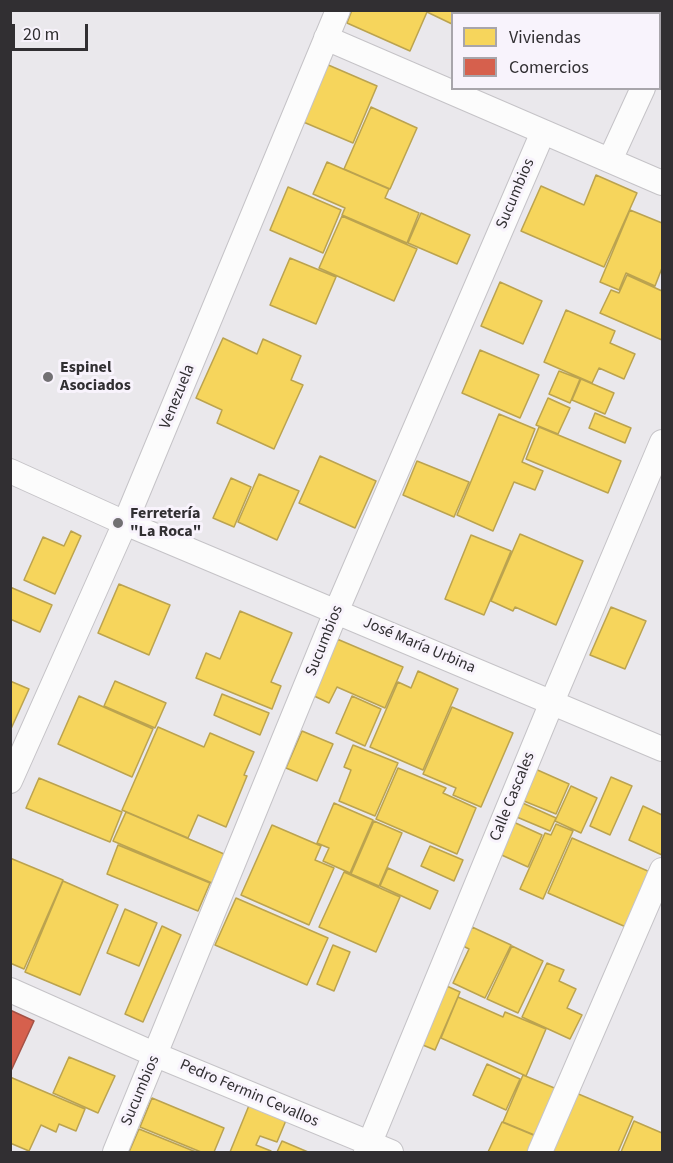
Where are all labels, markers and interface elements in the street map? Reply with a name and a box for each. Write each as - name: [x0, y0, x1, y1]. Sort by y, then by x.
- scale bar: [15, 12, 92, 50]
- legend: [451, 12, 661, 90]
- text: 20 m: [23, 22, 59, 47]
- text: Viviendas: [509, 25, 581, 50]
- text: Comercios: [509, 55, 589, 80]
- street label: Sucumbios: [493, 156, 539, 232]
- place label: Espinel Asociados: [60, 358, 131, 396]
- street label: Venezuela: [156, 362, 200, 432]
- marker: Espinel Asociados: [41, 370, 55, 384]
- place label: Ferretería "La Roca": [130, 504, 201, 542]
- marker: Ferretería "La Roca": [111, 516, 125, 530]
- street label: Sucumbios: [302, 603, 348, 679]
- street label: José María Urbina: [360, 614, 478, 678]
- street label: Calle Cascales: [486, 750, 540, 844]
- street label: Sucumbios: [118, 1053, 164, 1129]
- street label: Pedro Fermin Cevallos: [177, 1056, 321, 1132]

